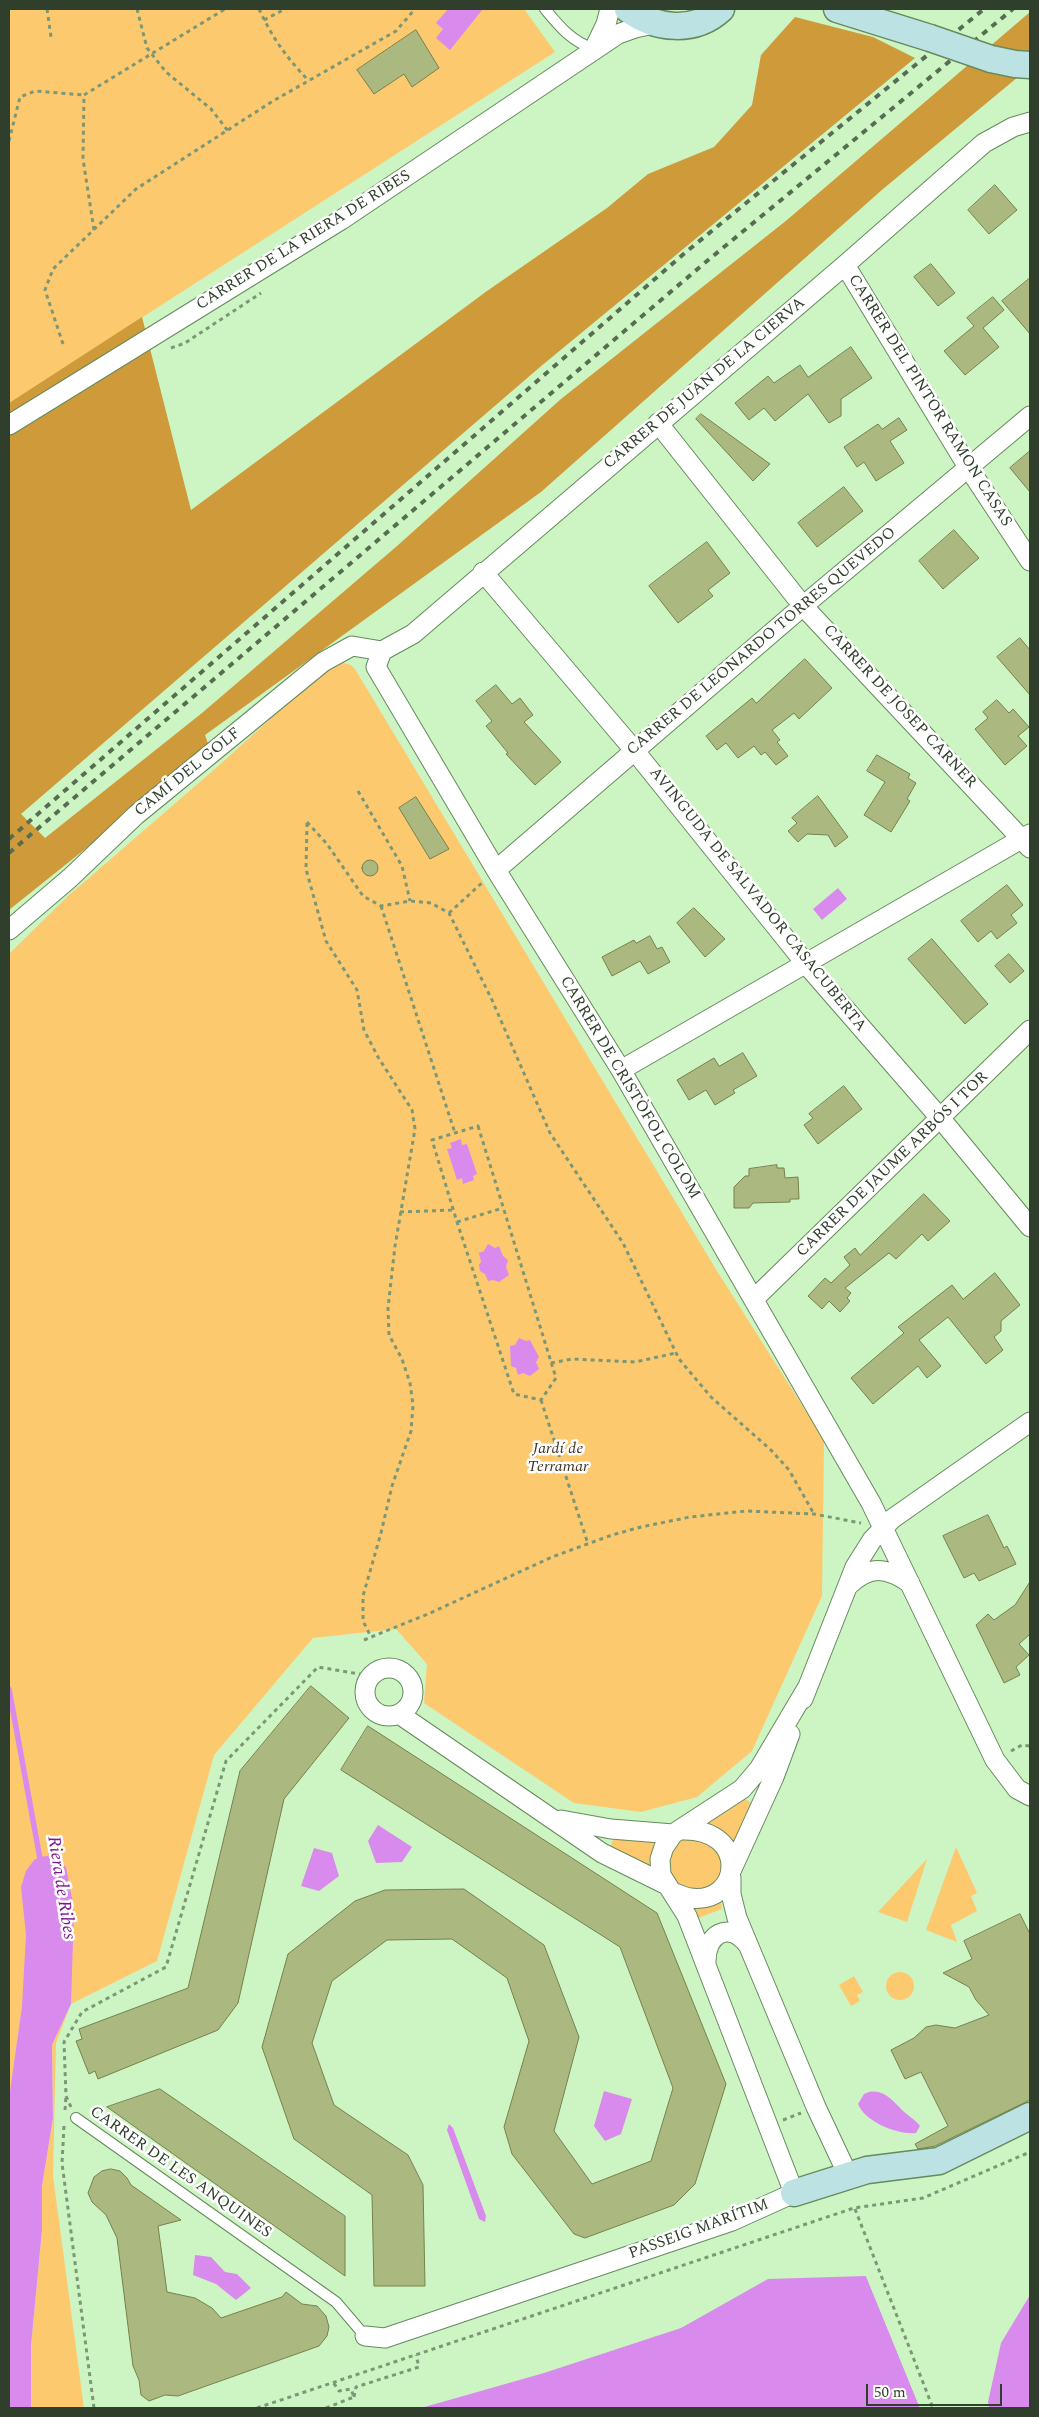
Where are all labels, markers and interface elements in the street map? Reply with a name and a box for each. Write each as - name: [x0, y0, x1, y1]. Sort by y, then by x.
- street label: CARRER DE LA RIERA DE RIBES: [193, 167, 415, 315]
- street label: CARRER DEL PINTOR RAMON CASAS: [843, 271, 1015, 531]
- street label: CARRER DE JUAN DE LA CIERVA: [600, 294, 810, 474]
- street label: CARRER DE LEONARDO TORRES QUEVEDO: [624, 524, 900, 760]
- street label: CARRER DE JOSEP CARNER: [818, 621, 980, 793]
- street label: CAMÍ DEL GOLF: [131, 724, 245, 822]
- street label: AVINGUDA DE SALVADOR CASACUBERTA: [644, 764, 870, 1036]
- street label: CARRER DE CRISTÒFOL COLOM: [555, 973, 703, 1203]
- street label: CARRER DE JAUME ARBÓS I TOR: [793, 1068, 993, 1262]
- park label: Jardí de Terramar: [527, 1440, 589, 1478]
- water label: Riera de Ribes: [41, 1835, 79, 1941]
- street label: CARRER DE LES ANQUINES: [85, 2103, 275, 2243]
- street label: PASSEIG MARÍTIM: [626, 2196, 772, 2264]
- scale bar: [869, 2374, 1005, 2406]
- text: 50 m: [874, 2381, 906, 2404]

